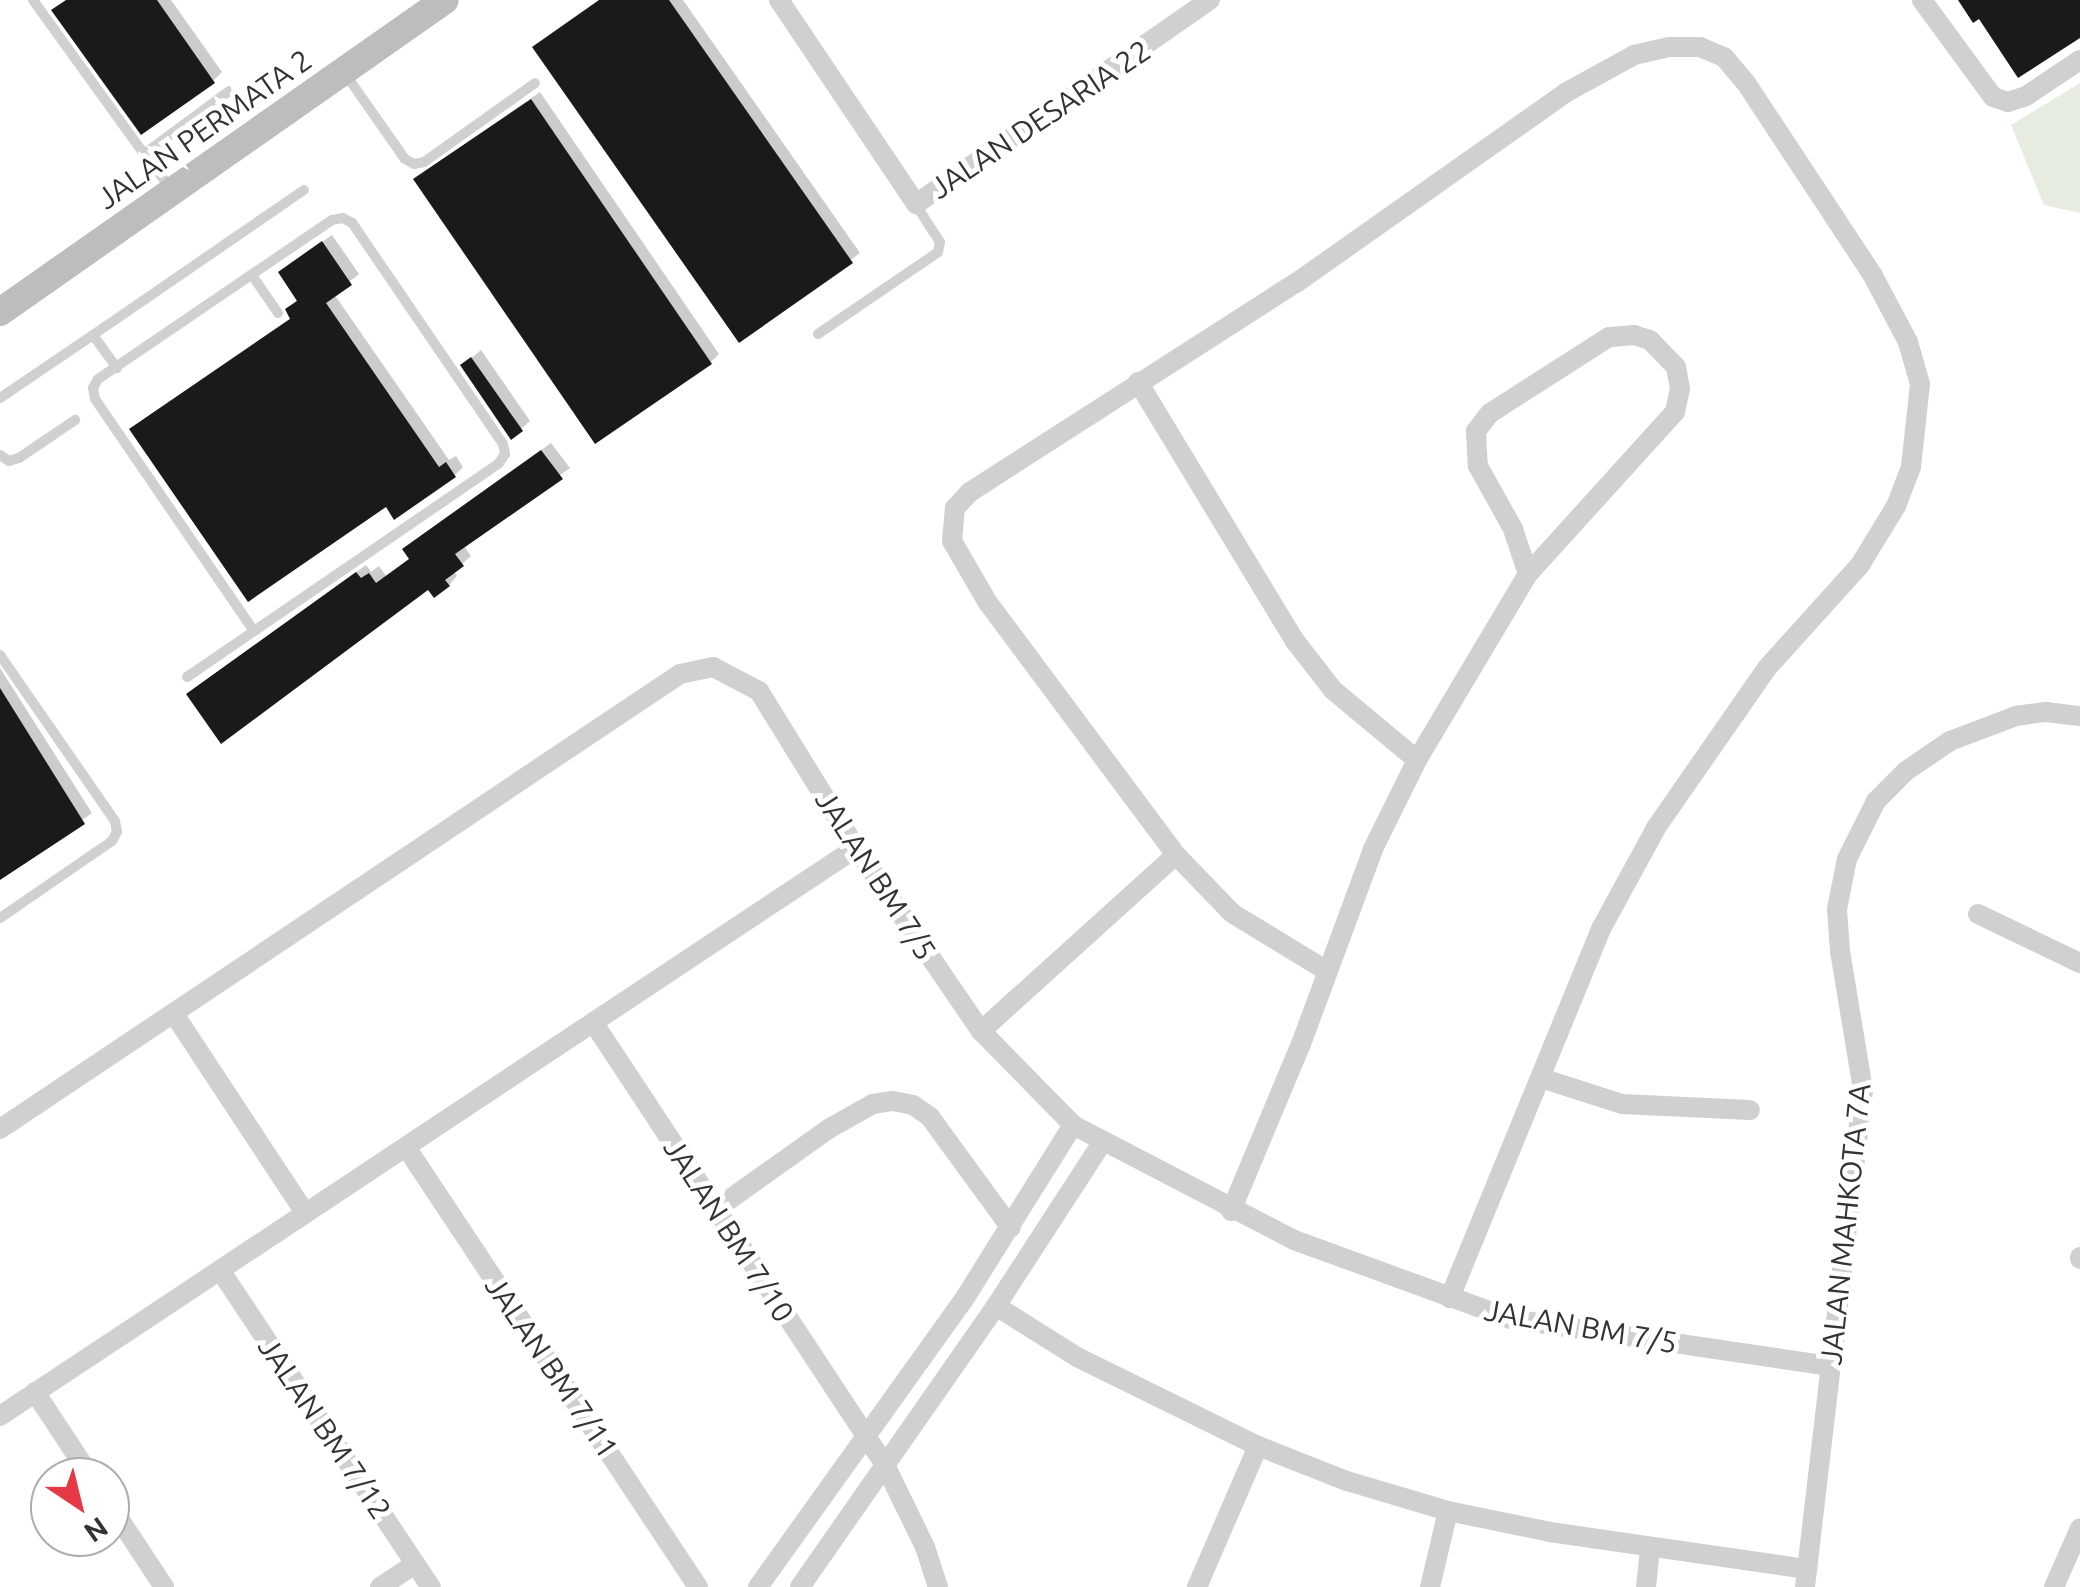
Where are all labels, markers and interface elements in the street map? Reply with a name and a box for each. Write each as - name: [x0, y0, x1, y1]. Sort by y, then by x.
- street label: JALAN DESARIA 22: [923, 32, 1157, 206]
- street label: JALAN PERMATA 2: [90, 41, 318, 217]
- street label: JALAN BM 7/5: [808, 783, 944, 967]
- street label: JALAN MAHKOTA 7A: [1812, 1082, 1878, 1366]
- street label: JALAN BM 7/10: [656, 1131, 802, 1329]
- street label: JALAN BM 7/11: [478, 1269, 626, 1465]
- street label: JALAN BM 7/5: [1482, 1291, 1680, 1361]
- street label: JALAN BM 7/12: [251, 1330, 399, 1526]
- north arrow: [30, 1457, 130, 1557]
- text: N: [79, 1512, 114, 1549]

